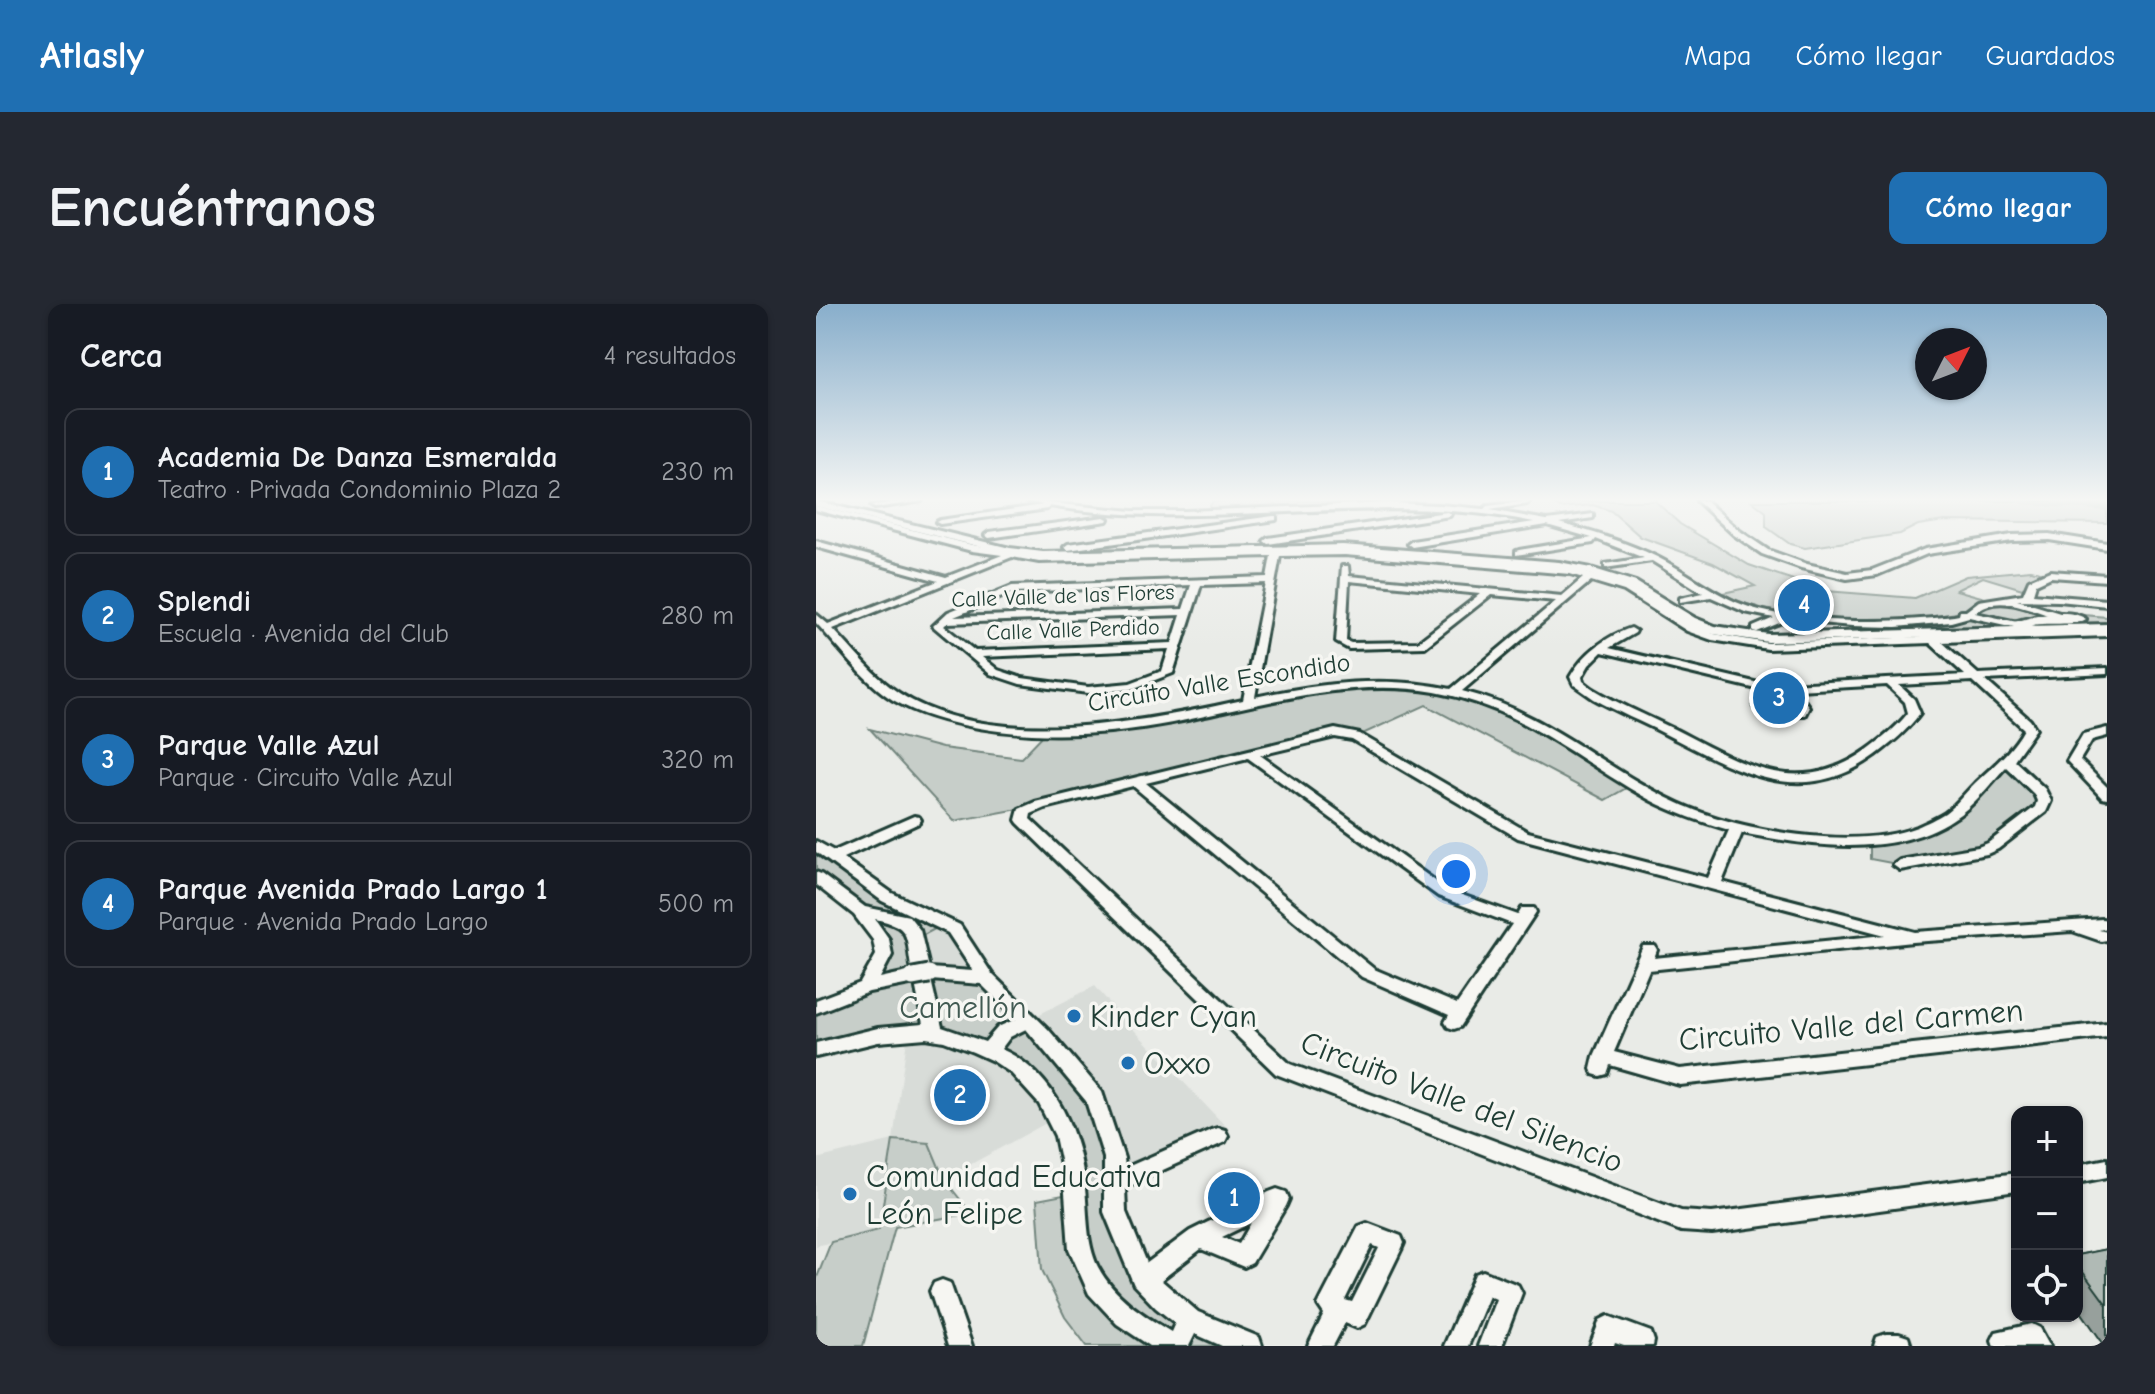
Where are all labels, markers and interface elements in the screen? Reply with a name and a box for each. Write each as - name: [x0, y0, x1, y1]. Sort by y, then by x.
- text: Atlasly: [40, 34, 144, 78]
- text: Mapa: [1684, 40, 1751, 72]
- text: Cómo llegar: [1795, 40, 1942, 72]
- text: Guardados: [1986, 40, 2115, 72]
- button: Cómo llegar: [1889, 172, 2107, 244]
- text: Encuéntranos: [48, 176, 376, 240]
- north arrow: [1915, 328, 1987, 400]
- text: Cerca: [80, 336, 163, 376]
- text: 4 resultados: [604, 341, 736, 371]
- text: Academia De Danza Esmeralda: [158, 440, 558, 475]
- text: 1: [103, 457, 113, 487]
- text: 230 m: [661, 457, 734, 487]
- text: Teatro · Privada Condominio Plaza 2: [158, 475, 561, 505]
- pin: 4: [1778, 575, 1830, 635]
- street label: Calle Valle de las Flores: [951, 579, 1175, 613]
- text: Splendi: [158, 584, 251, 619]
- text: 2: [102, 601, 114, 631]
- text: 280 m: [661, 601, 734, 631]
- street label: Calle Valle Perdido: [986, 614, 1160, 646]
- text: Escuela · Avenida del Club: [158, 619, 449, 649]
- street label: Circuito Valle Escondido: [1086, 647, 1352, 719]
- pin: 3: [1753, 668, 1805, 728]
- text: Parque Valle Azul: [158, 728, 380, 763]
- text: 3: [102, 745, 114, 775]
- text: 320 m: [661, 745, 734, 775]
- text: Parque · Circuito Valle Azul: [158, 763, 453, 793]
- your location: [1436, 854, 1476, 894]
- text: Parque Avenida Prado Largo 1: [158, 872, 548, 907]
- text: 4: [102, 889, 114, 919]
- text: 500 m: [658, 889, 734, 919]
- text: Parque · Avenida Prado Largo: [158, 907, 488, 937]
- park label: Camellón: [899, 989, 1027, 1026]
- street label: Circuito Valle del Carmen: [1677, 991, 2025, 1059]
- place label: Kinder Cyan: [1090, 998, 1257, 1035]
- marker: Kinder Cyan: [1065, 1007, 1083, 1025]
- street label: Circuito Valle del Silencio: [1296, 1023, 1628, 1181]
- place label: Oxxo: [1144, 1045, 1211, 1082]
- marker: Oxxo: [1119, 1054, 1137, 1072]
- pin: 2: [934, 1065, 986, 1125]
- map controls: [2011, 1106, 2083, 1322]
- button: +: [2011, 1106, 2083, 1178]
- place label: Comunidad Educativa León Felipe: [866, 1158, 1162, 1232]
- pin: 1: [1208, 1168, 1260, 1228]
- button: −: [2011, 1178, 2083, 1250]
- marker: Comunidad Educativa León Felipe: [841, 1185, 859, 1203]
- button: locate: [2011, 1250, 2083, 1322]

